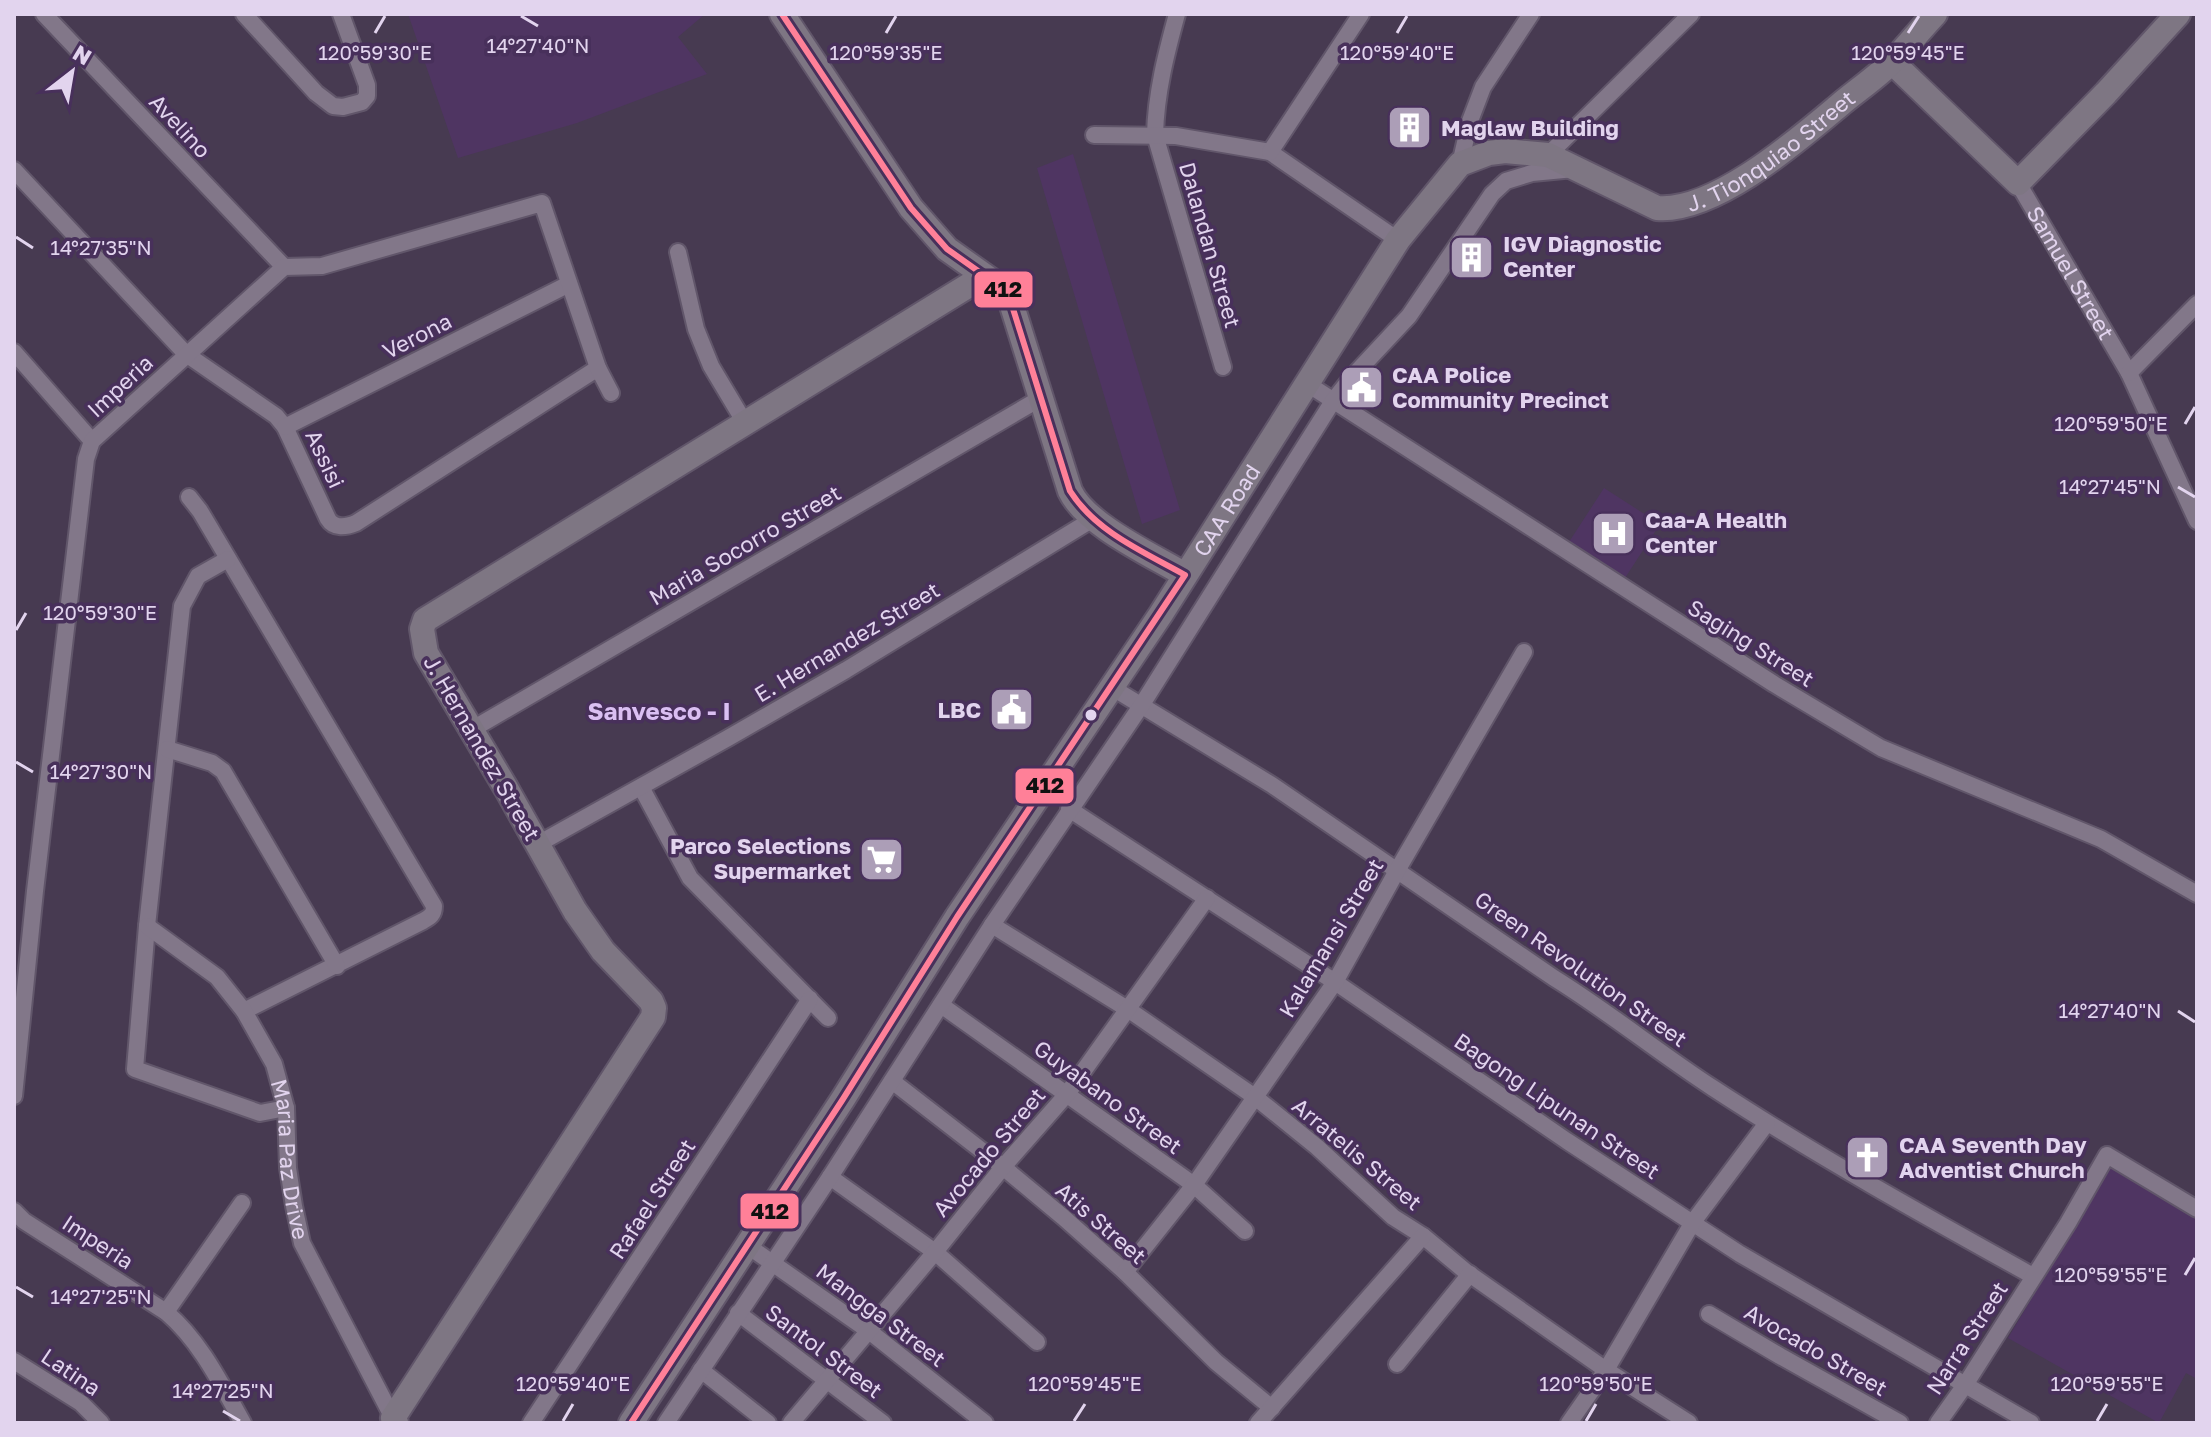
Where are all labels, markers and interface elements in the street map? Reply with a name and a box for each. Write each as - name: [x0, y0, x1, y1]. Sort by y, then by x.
- north arrow: [32, 32, 112, 112]
- text: 14°27'40"N: [487, 33, 589, 57]
- text: N: [68, 39, 97, 70]
- text: 120°59'30"E: [318, 40, 432, 64]
- text: 120°59'35"E: [830, 40, 942, 64]
- text: 120°59'40"E: [1340, 40, 1454, 64]
- text: 120°59'45"E: [1851, 40, 1965, 64]
- street label: J. Tionquiao Street: [1683, 84, 1860, 217]
- street label: Avelino: [144, 88, 217, 163]
- building icon: Maglaw Building: [1386, 104, 1434, 152]
- place label: Maglaw Building: [1441, 114, 1619, 141]
- street label: Dalandan Street: [1174, 159, 1247, 331]
- street label: Samuel Street: [2021, 201, 2120, 344]
- place label: IGV Diagnostic Center: [1503, 230, 1662, 282]
- building icon: IGV Diagnostic Center: [1448, 233, 1496, 281]
- text: 14°27'35"N: [50, 235, 152, 259]
- line badge: 412: [973, 270, 1034, 309]
- text: 412: [984, 275, 1022, 302]
- street label: Verona: [378, 307, 456, 364]
- street label: Imperia: [81, 349, 158, 423]
- place label: CAA Police Community Precinct: [1392, 361, 1609, 413]
- public building icon: CAA Police Community Precinct: [1337, 364, 1385, 412]
- text: 120°59'50"E: [2054, 411, 2168, 435]
- street label: Assisi: [300, 425, 351, 492]
- street label: CAA Road: [1187, 459, 1266, 561]
- text: 14°27'45"N: [2059, 474, 2161, 498]
- street label: Maria Socorro Street: [644, 479, 845, 611]
- place label: Caa-A Health Center: [1645, 506, 1787, 558]
- hospital icon: Caa-A Health Center: [1590, 509, 1638, 557]
- street label: E. Hernandez Street: [749, 576, 944, 708]
- street label: Saging Street: [1683, 593, 1819, 692]
- text: 120°59'30"E: [43, 600, 157, 624]
- street label: J. Hernandez Street: [418, 650, 546, 845]
- public building icon: LBC: [988, 686, 1036, 734]
- district label: Sanvesco - I: [587, 696, 731, 725]
- place label: LBC: [937, 696, 981, 723]
- unlabelled marker: [1083, 707, 1099, 723]
- text: 14°27'30"N: [50, 759, 152, 783]
- line badge: 412: [1014, 767, 1075, 805]
- text: 412: [1026, 771, 1064, 798]
- place label: Parco Selections Supermarket: [670, 832, 851, 884]
- supermarket icon: Parco Selections Supermarket: [858, 835, 906, 883]
- street label: Kalamansi Street: [1273, 853, 1389, 1022]
- street label: Green Revolution Street: [1470, 885, 1693, 1052]
- text: 14°27'40"N: [2059, 998, 2161, 1022]
- street label: Bagong Lipunan Street: [1449, 1027, 1665, 1184]
- street label: Guyabano Street: [1029, 1034, 1188, 1159]
- street label: Maria Paz Drive: [266, 1076, 315, 1242]
- street label: Avocado Street: [927, 1082, 1050, 1222]
- street label: Arratelis Street: [1287, 1092, 1428, 1216]
- place label: CAA Seventh Day Adventist Church: [1899, 1131, 2087, 1183]
- street label: Rafael Street: [603, 1134, 700, 1264]
- church icon: CAA Seventh Day Adventist Church: [1844, 1134, 1892, 1182]
- street label: Atis Street: [1051, 1176, 1152, 1269]
- line badge: 412: [739, 1192, 800, 1230]
- text: 412: [751, 1197, 789, 1224]
- street label: Imperia: [58, 1209, 139, 1275]
- street label: Mangga Street: [811, 1257, 951, 1372]
- text: 120°59'55"E: [2055, 1262, 2167, 1286]
- street label: Narra Street: [1920, 1276, 2013, 1399]
- text: 14°27'25"N: [50, 1284, 152, 1308]
- street label: Santol Street: [760, 1298, 888, 1403]
- street label: Avocado Street: [1740, 1298, 1892, 1401]
- street label: Latina: [37, 1342, 106, 1401]
- text: 120°59'40"E: [516, 1371, 630, 1395]
- text: 120°59'45"E: [1028, 1371, 1142, 1395]
- text: 120°59'50"E: [1539, 1371, 1653, 1395]
- text: 120°59'55"E: [2051, 1371, 2163, 1395]
- text: 14°27'25"N: [172, 1378, 274, 1402]

